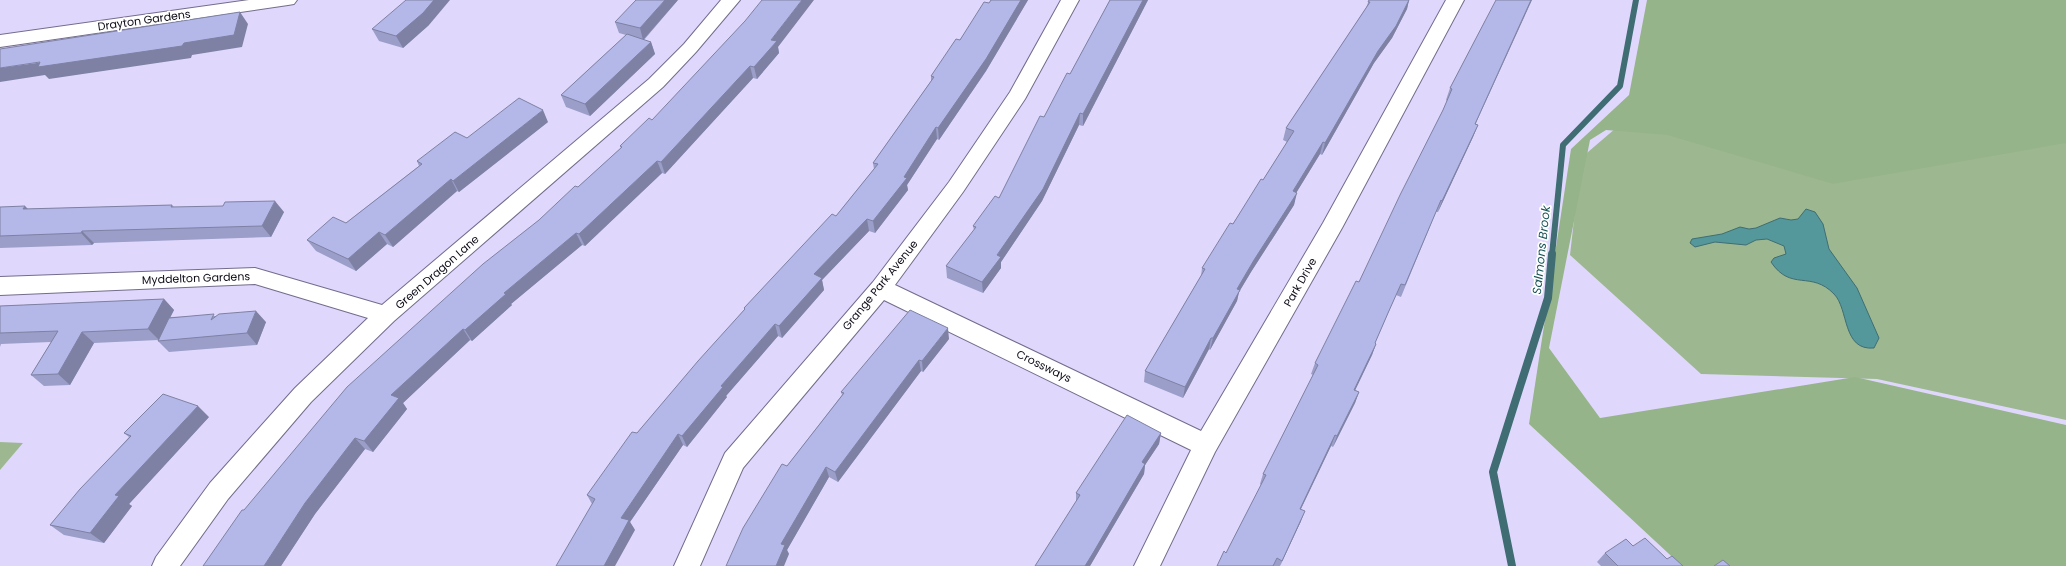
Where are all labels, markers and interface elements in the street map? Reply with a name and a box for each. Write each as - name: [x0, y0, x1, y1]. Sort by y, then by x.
- street label: Drayton Gardens: [97, 6, 192, 34]
- water label: Salmons Brook: [1528, 204, 1554, 295]
- street label: Green Dragon Lane: [392, 231, 482, 313]
- street label: Grange Park Avenue: [838, 236, 922, 334]
- street label: Park Drive: [1280, 254, 1321, 309]
- street label: Myddelton Gardens: [142, 268, 251, 288]
- street label: Crossways: [1014, 346, 1074, 386]

